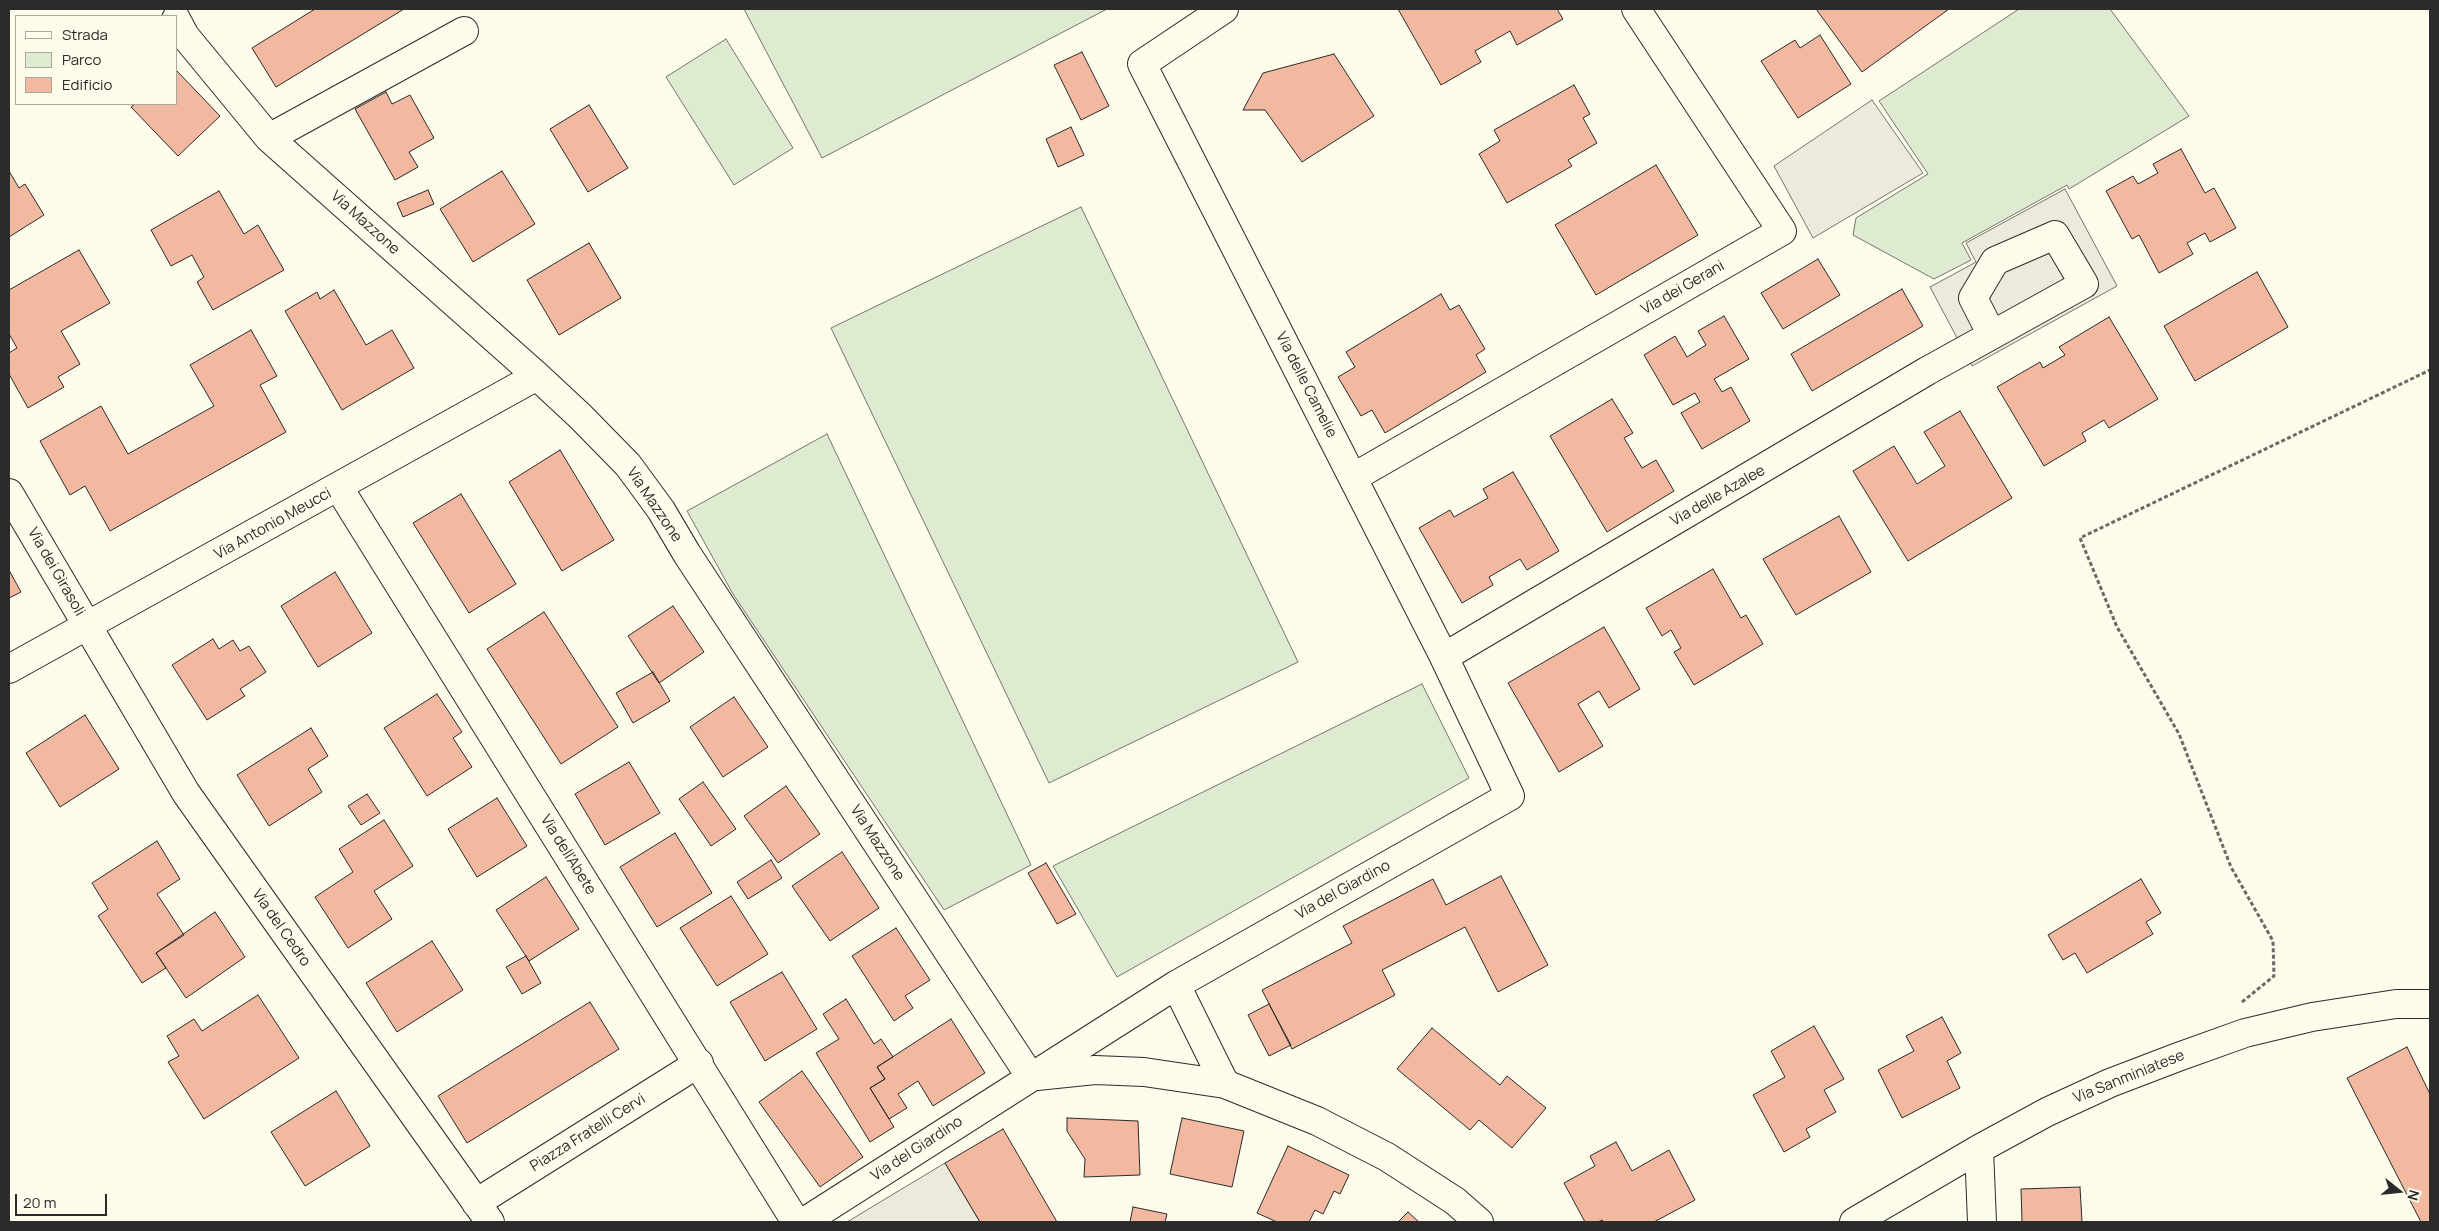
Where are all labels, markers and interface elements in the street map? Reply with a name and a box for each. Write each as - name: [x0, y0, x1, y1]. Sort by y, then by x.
- legend: [15, 15, 178, 105]
- text: Strada: [62, 24, 108, 45]
- text: Parco: [62, 49, 101, 70]
- text: Edificio: [62, 74, 112, 95]
- street label: Via Mazzone: [327, 187, 403, 259]
- street label: Via dei Gerani: [1638, 257, 1728, 319]
- street label: Via delle Camelie: [1272, 329, 1340, 441]
- street label: Via delle Azalee: [1667, 462, 1769, 530]
- street label: Via Mazzone: [622, 464, 686, 546]
- street label: Via Antonio Meucci: [211, 484, 335, 564]
- street label: Via dei Girasoli: [23, 525, 89, 619]
- street label: Via Mazzone: [846, 802, 908, 884]
- street label: Via dell'Abete: [536, 812, 600, 898]
- street label: Via del Giardino: [1292, 857, 1394, 923]
- street label: Via del Cedro: [248, 886, 314, 970]
- street label: Via Sanminiatese: [2071, 1047, 2187, 1107]
- street label: Piazza Fratelli Cervi: [527, 1090, 649, 1176]
- street label: Via del Giardino: [868, 1113, 966, 1185]
- north arrow: [2374, 1166, 2424, 1216]
- scale bar: [18, 1184, 110, 1216]
- text: N: [2403, 1188, 2424, 1203]
- text: 20 m: [23, 1192, 56, 1213]

